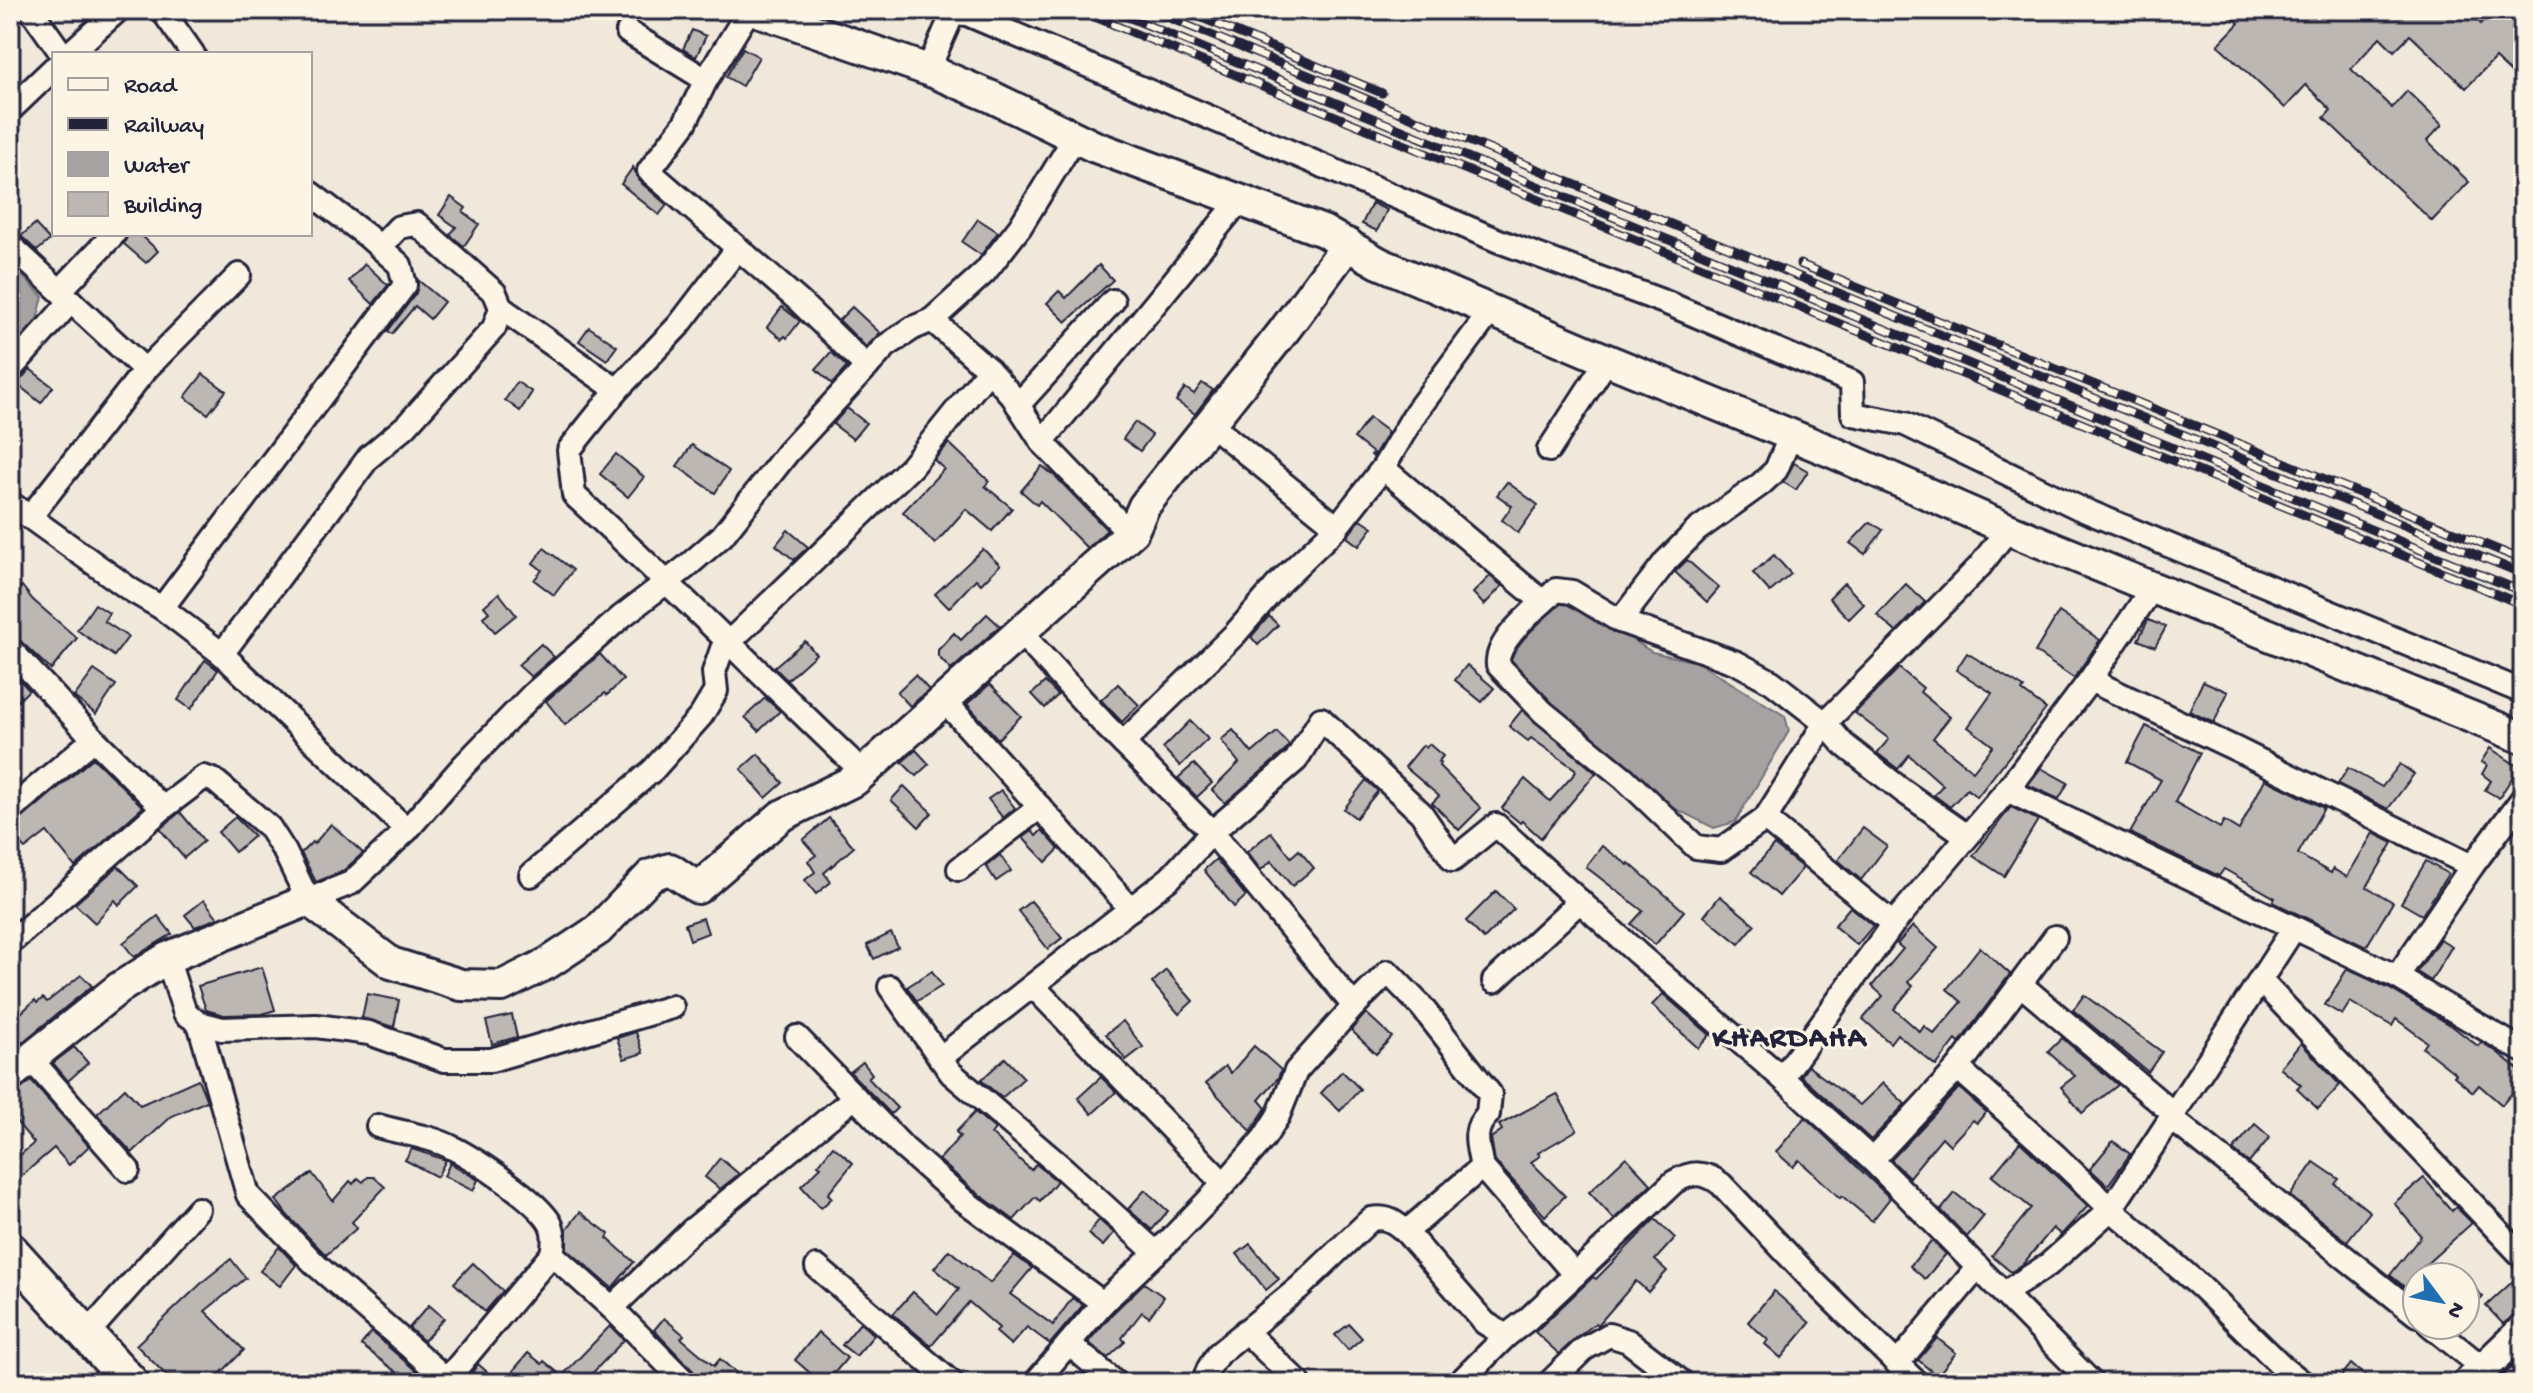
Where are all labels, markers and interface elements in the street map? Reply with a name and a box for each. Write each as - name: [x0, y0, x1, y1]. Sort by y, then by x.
- legend: [52, 52, 312, 236]
- text: Road: [124, 73, 178, 102]
- text: Railway: [124, 113, 204, 142]
- text: Water: [124, 153, 191, 182]
- text: Building: [123, 193, 202, 222]
- district label: KHARDAHA: [1711, 1023, 1868, 1058]
- north arrow: [2401, 1261, 2481, 1341]
- text: N: [2440, 1296, 2469, 1322]

